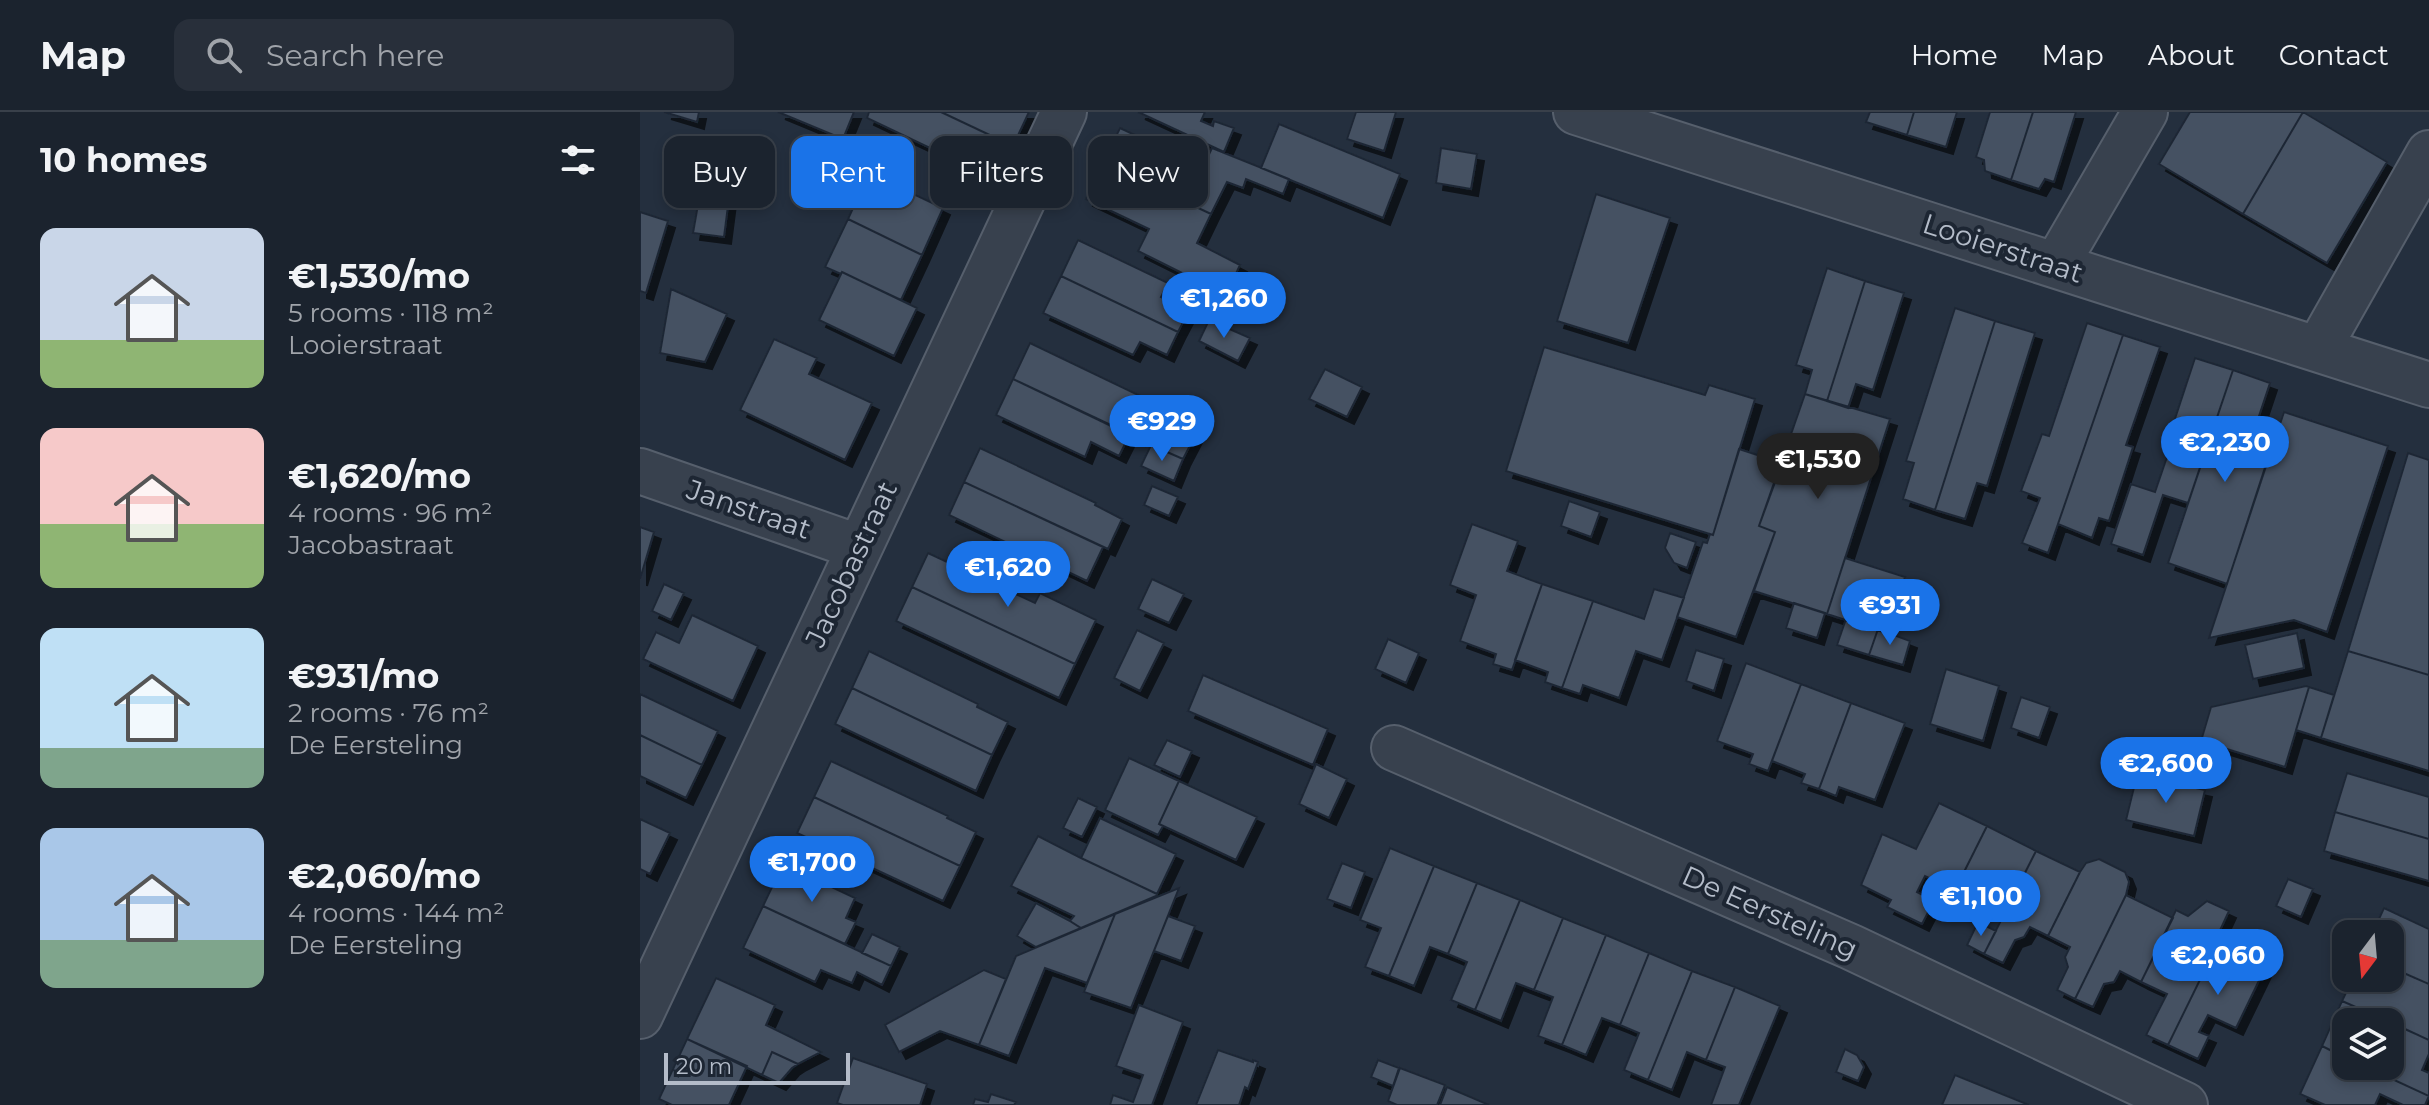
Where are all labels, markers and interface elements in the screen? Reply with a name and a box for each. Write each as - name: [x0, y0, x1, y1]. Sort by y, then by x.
- search box: [174, 19, 734, 91]
- text: Map: [40, 32, 126, 79]
- icon: search: [202, 33, 246, 77]
- text: Search here: [266, 37, 444, 74]
- text: Home: [1911, 38, 1998, 72]
- text: Map: [2042, 38, 2104, 72]
- text: About: [2148, 38, 2235, 72]
- text: Contact: [2279, 38, 2389, 72]
- chip: Buy: [664, 136, 775, 208]
- chip: Rent: [791, 136, 914, 208]
- chip: Filters: [930, 136, 1072, 208]
- chip: New: [1088, 136, 1208, 208]
- icon: filters: [556, 138, 600, 182]
- text: 10 homes: [40, 139, 207, 181]
- street label: Looierstraat: [1919, 206, 2087, 290]
- text: €1,530/mo: [288, 255, 470, 297]
- icon: home: [104, 260, 200, 356]
- pin: €1,260: [1159, 272, 1289, 340]
- text: €1,260: [1180, 282, 1268, 314]
- text: 5 rooms · 118 m²: [288, 297, 494, 329]
- text: Looierstraat: [288, 329, 443, 361]
- pin: €929: [1115, 395, 1209, 463]
- text: €929: [1127, 405, 1197, 437]
- pin: €2,230: [2160, 416, 2290, 484]
- text: €2,230: [2179, 426, 2271, 458]
- pin: €1,530: [1753, 433, 1883, 501]
- text: €1,530: [1775, 443, 1861, 475]
- text: €1,620/mo: [288, 455, 471, 497]
- icon: home: [104, 460, 200, 556]
- street label: Janstraat: [682, 472, 816, 546]
- street label: Jacobastraat: [797, 476, 904, 653]
- text: 4 rooms · 96 m²: [288, 497, 492, 529]
- text: Jacobastraat: [288, 529, 454, 561]
- pin: €1,620: [943, 541, 1073, 609]
- text: €1,620: [964, 551, 1052, 583]
- pin: €931: [1843, 579, 1937, 647]
- text: €931: [1859, 589, 1921, 621]
- text: €931/mo: [288, 655, 439, 697]
- icon: home: [104, 660, 200, 756]
- text: 2 rooms · 76 m²: [288, 697, 489, 729]
- text: De Eersteling: [288, 729, 463, 761]
- pin: €2,600: [2101, 737, 2231, 805]
- text: €2,600: [2119, 747, 2213, 779]
- pin: €1,700: [747, 836, 877, 904]
- text: €1,700: [768, 846, 856, 878]
- text: €2,060/mo: [288, 855, 481, 897]
- street label: De Eersteling: [1677, 858, 1863, 966]
- icon: home: [104, 860, 200, 956]
- pin: €1,100: [1916, 870, 2046, 938]
- text: €1,100: [1939, 880, 2023, 912]
- text: 4 rooms · 144 m²: [288, 897, 504, 929]
- north arrow: [2332, 920, 2404, 992]
- map controls: [2332, 920, 2404, 1080]
- text: De Eersteling: [288, 929, 463, 961]
- pin: €2,060: [2153, 929, 2283, 997]
- text: €2,060: [2171, 939, 2265, 971]
- button: layers: [2332, 1008, 2404, 1080]
- scale bar: [664, 1049, 850, 1085]
- text: 20 m: [676, 1053, 732, 1080]

